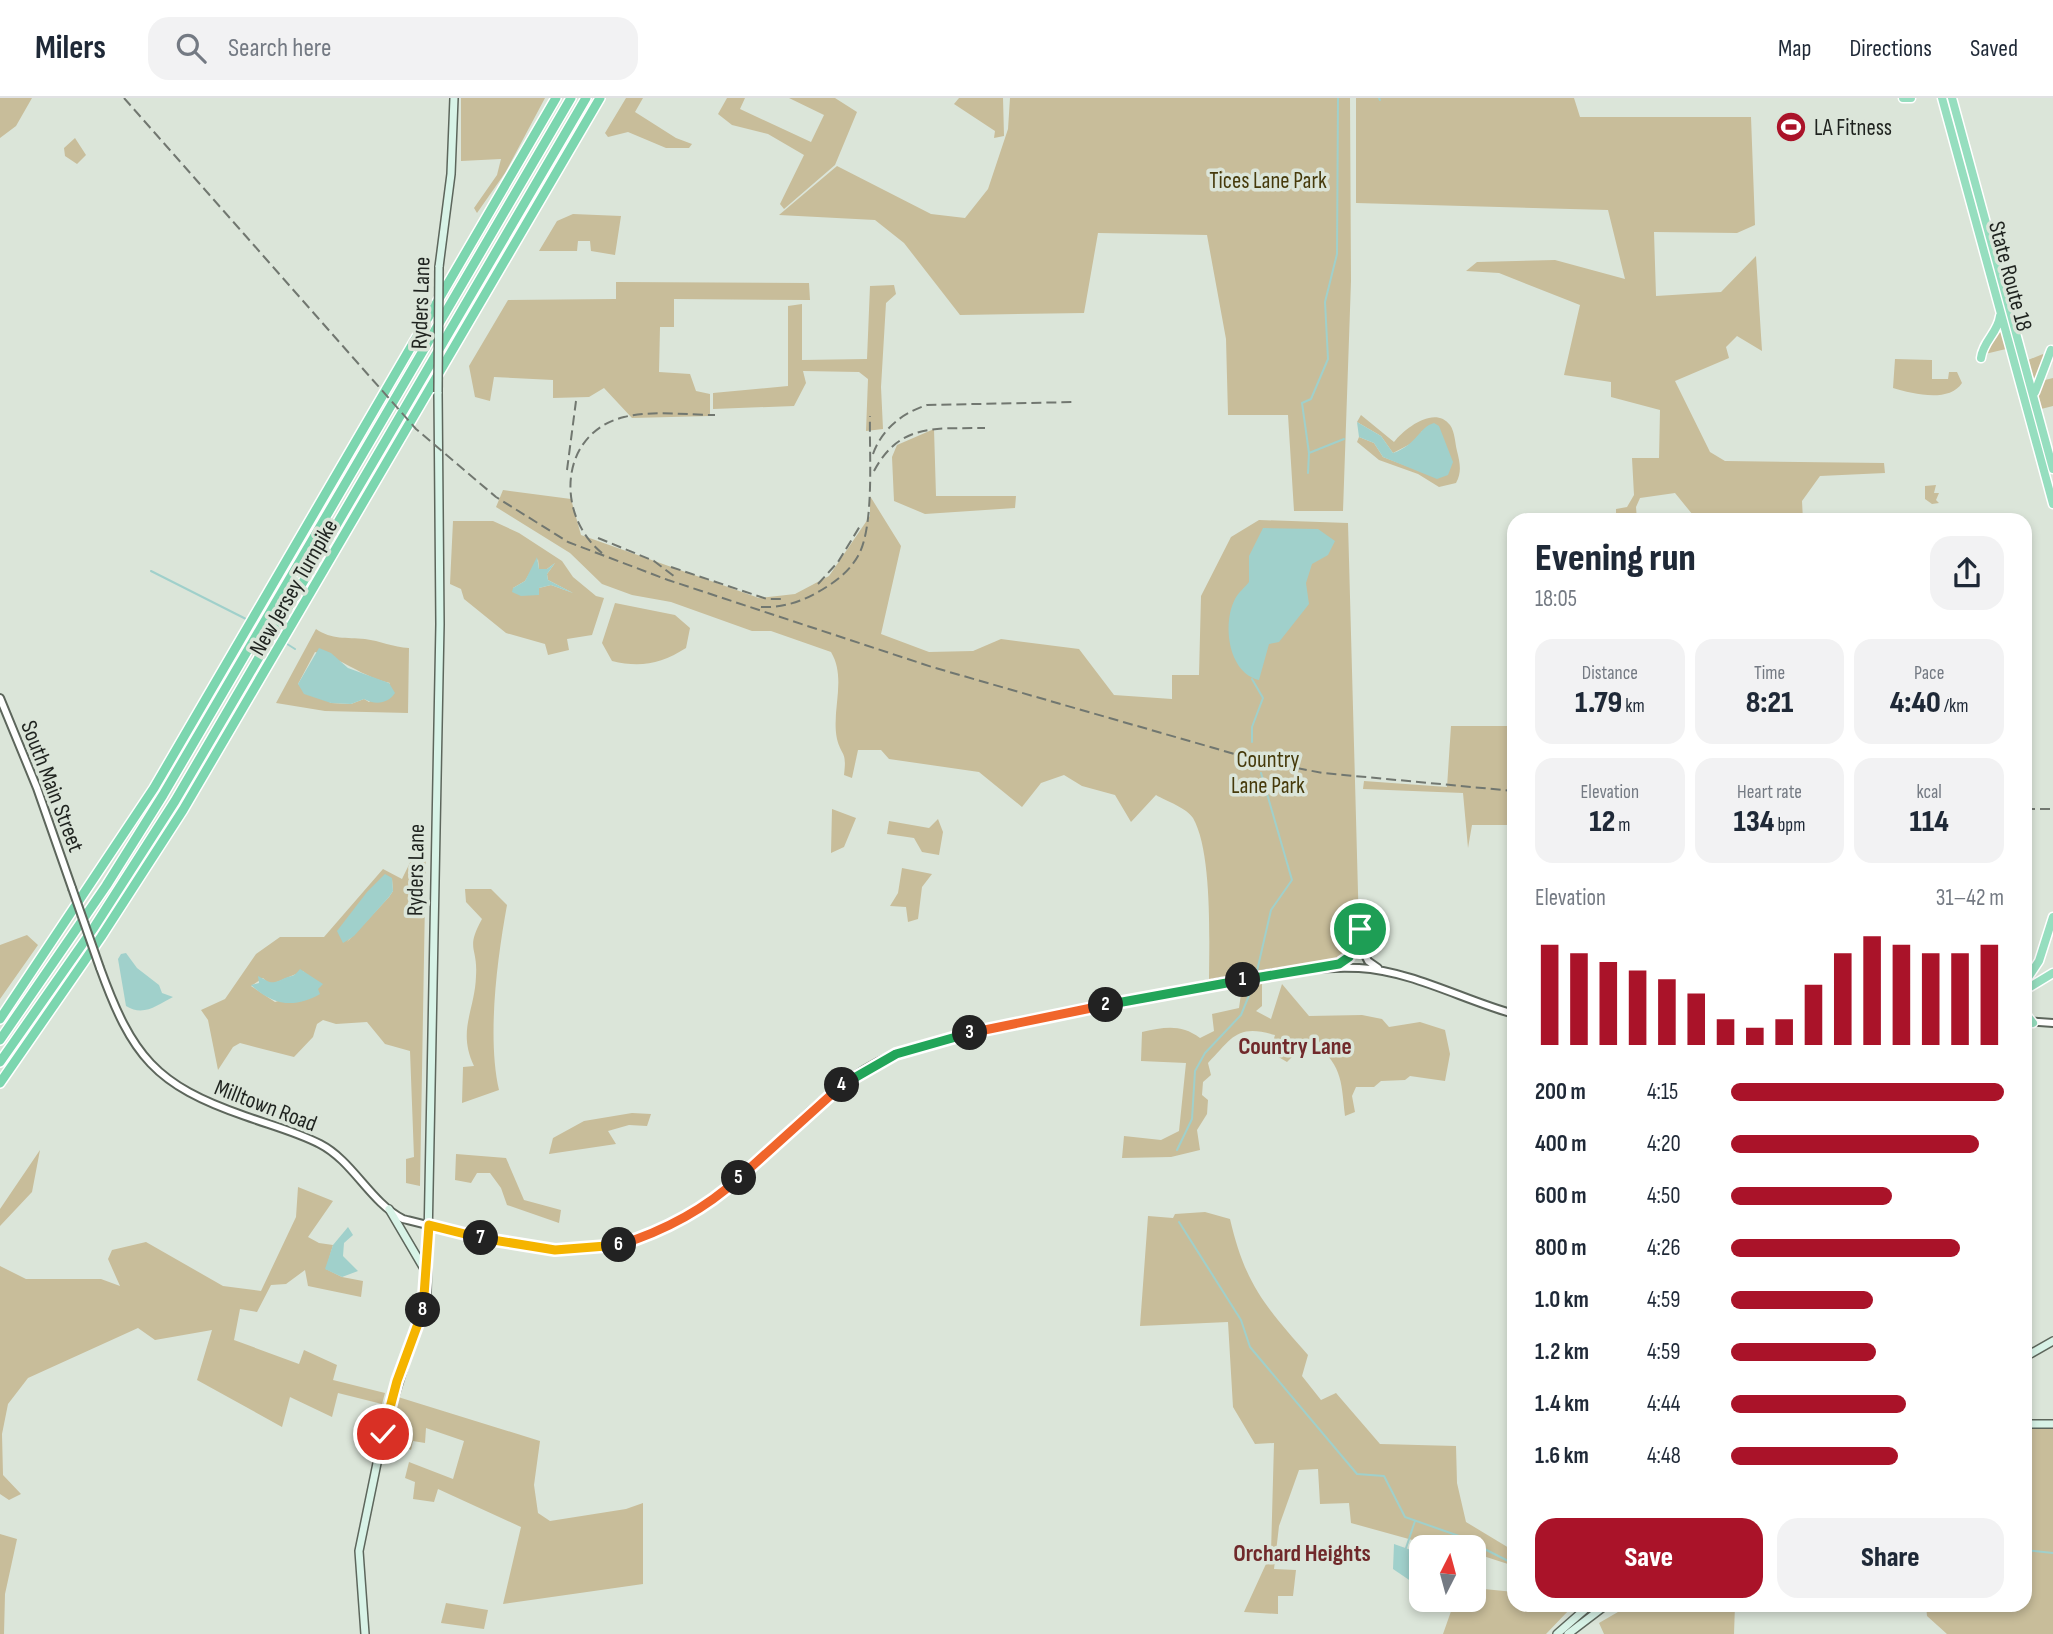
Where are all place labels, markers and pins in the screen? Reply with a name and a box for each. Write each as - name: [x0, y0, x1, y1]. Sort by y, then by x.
- sports icon: LA Fitness: [1774, 110, 1808, 144]
- place label: LA Fitness: [1814, 114, 1892, 142]
- pin: [1330, 899, 1390, 959]
- pin: 1: [1226, 962, 1260, 998]
- pin: 2: [1088, 988, 1124, 1023]
- pin: 3: [953, 1016, 988, 1051]
- pin: 4: [824, 1068, 860, 1102]
- pin: 5: [722, 1160, 756, 1196]
- pin: 7: [463, 1220, 498, 1256]
- pin: 6: [602, 1228, 636, 1262]
- pin: 8: [406, 1292, 440, 1328]
- pin: [353, 1404, 413, 1464]

